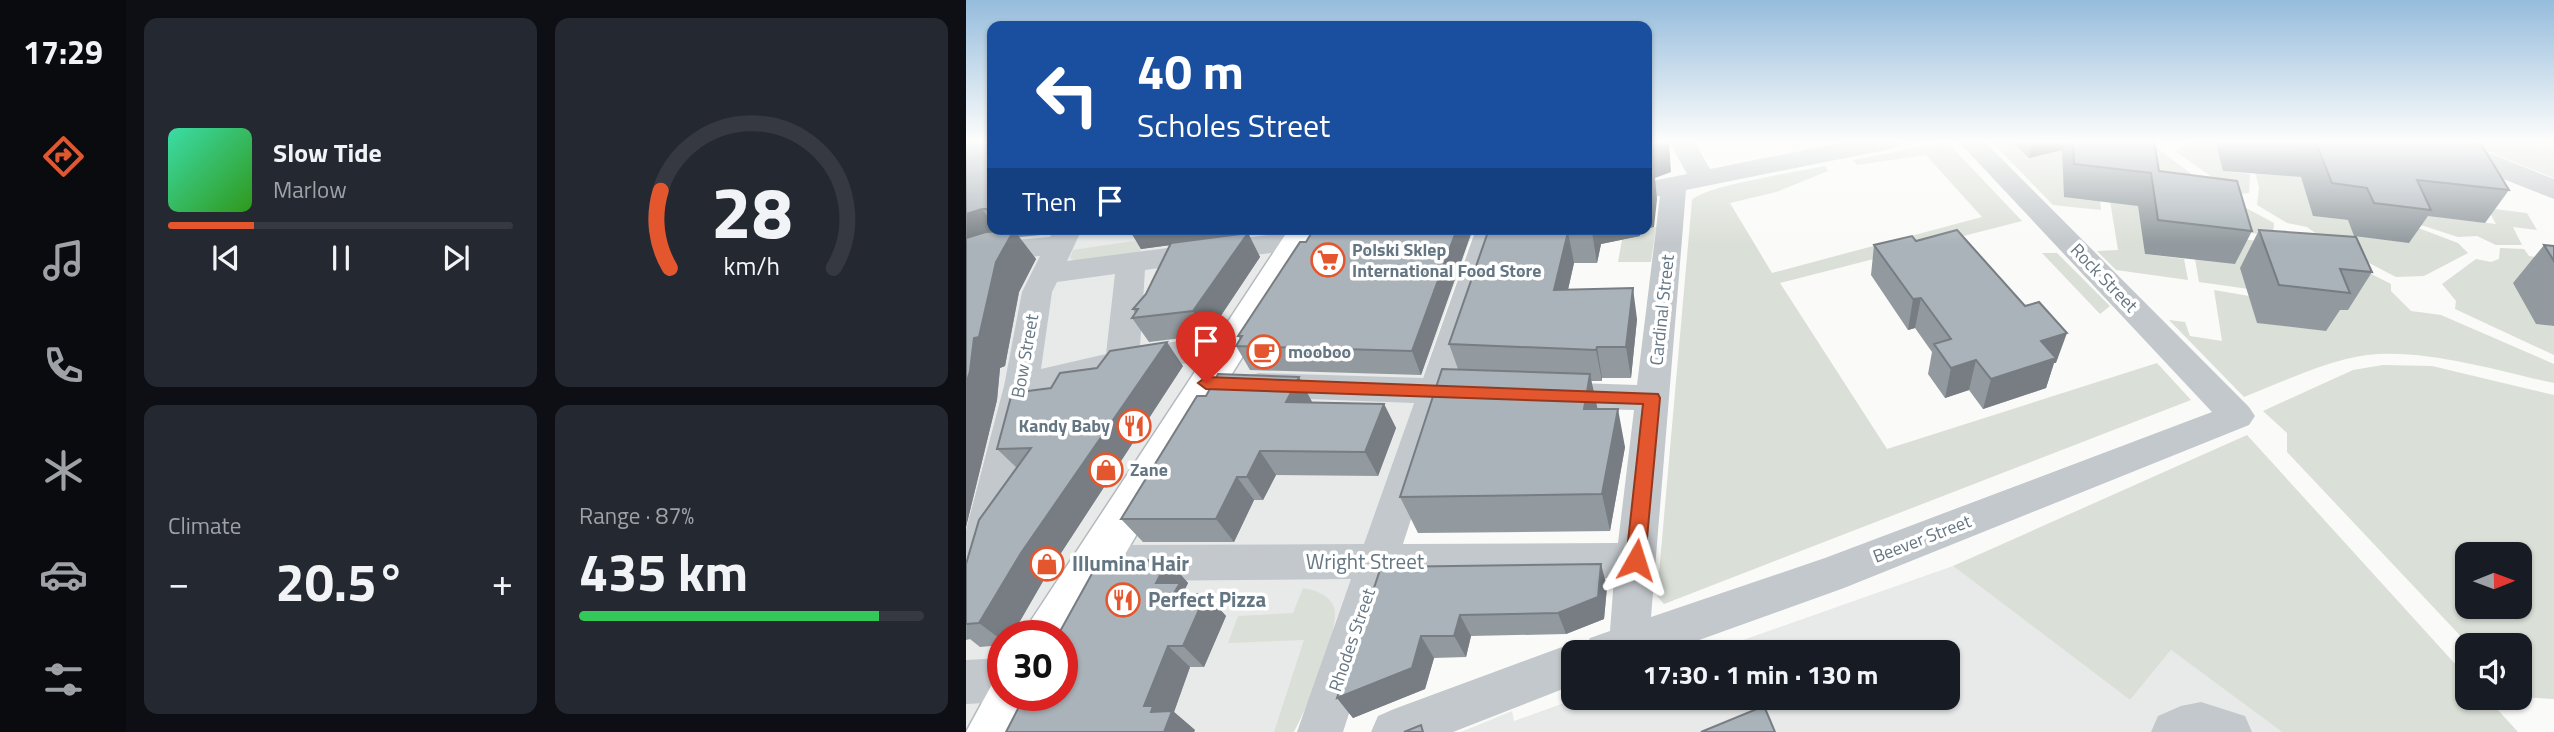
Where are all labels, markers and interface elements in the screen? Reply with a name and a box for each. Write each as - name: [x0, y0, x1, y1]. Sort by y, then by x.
- text: 17:29: [23, 28, 103, 76]
- text: 40 m: [1137, 33, 1244, 108]
- icon: left: [1022, 49, 1113, 140]
- text: Scholes Street: [1137, 101, 1330, 149]
- icon: directions: [39, 132, 88, 181]
- text: Slow Tide: [273, 133, 382, 172]
- text: 28: [711, 157, 792, 267]
- text: Marlow: [273, 172, 347, 207]
- text: Then: [1022, 182, 1077, 221]
- icon: arrive: [1091, 182, 1129, 220]
- icon: music: [39, 236, 88, 285]
- place label: Polski Sklep International Food Store: [1352, 236, 1541, 284]
- street label: Rock Street: [2064, 237, 2145, 319]
- icon: previous: [207, 239, 245, 277]
- icon: pause: [322, 239, 360, 277]
- icon: next: [437, 239, 475, 277]
- supermarket icon: Polski Sklep International Food Store: [1309, 241, 1347, 279]
- text: km/h: [723, 247, 780, 285]
- street label: Cardinal Street: [1642, 252, 1681, 367]
- street label: Bow Street: [1004, 311, 1045, 400]
- pin: [1176, 311, 1236, 383]
- icon: arrive: [1187, 322, 1225, 360]
- cafe icon: mooboo: [1245, 333, 1283, 371]
- place label: mooboo: [1288, 338, 1351, 365]
- icon: phone: [39, 341, 88, 390]
- restaurant icon: Kandy Baby: [1115, 407, 1153, 445]
- place label: Kandy Baby: [1019, 412, 1110, 439]
- icon: climate: [39, 446, 88, 495]
- shop icon: Zane: [1087, 451, 1125, 489]
- place label: Zane: [1130, 456, 1168, 483]
- text: Range · 87%: [579, 498, 694, 533]
- street label: Beever Street: [1869, 507, 1976, 570]
- text: Climate: [168, 508, 241, 543]
- position arrow: [1599, 523, 1673, 597]
- text: 435 km: [579, 532, 748, 611]
- text: 20.5°: [276, 542, 405, 621]
- north arrow: [2455, 542, 2532, 620]
- map controls: [2455, 542, 2532, 710]
- shop icon: Illumina Hair: [1028, 545, 1066, 583]
- street label: Wright Street: [1306, 545, 1425, 577]
- place label: Illumina Hair: [1072, 547, 1189, 579]
- icon: car: [39, 550, 88, 599]
- text: −: [168, 553, 189, 611]
- text: +: [492, 553, 513, 611]
- restaurant icon: Perfect Pizza: [1104, 581, 1142, 619]
- place label: Perfect Pizza: [1148, 583, 1266, 615]
- street label: Rhodes Street: [1321, 584, 1382, 695]
- speed limit sign: 30: [987, 620, 1078, 711]
- button: sound: [2455, 633, 2532, 710]
- icon: filters: [39, 655, 88, 704]
- text: 17:30 · 1 min · 130 m: [1643, 655, 1878, 694]

